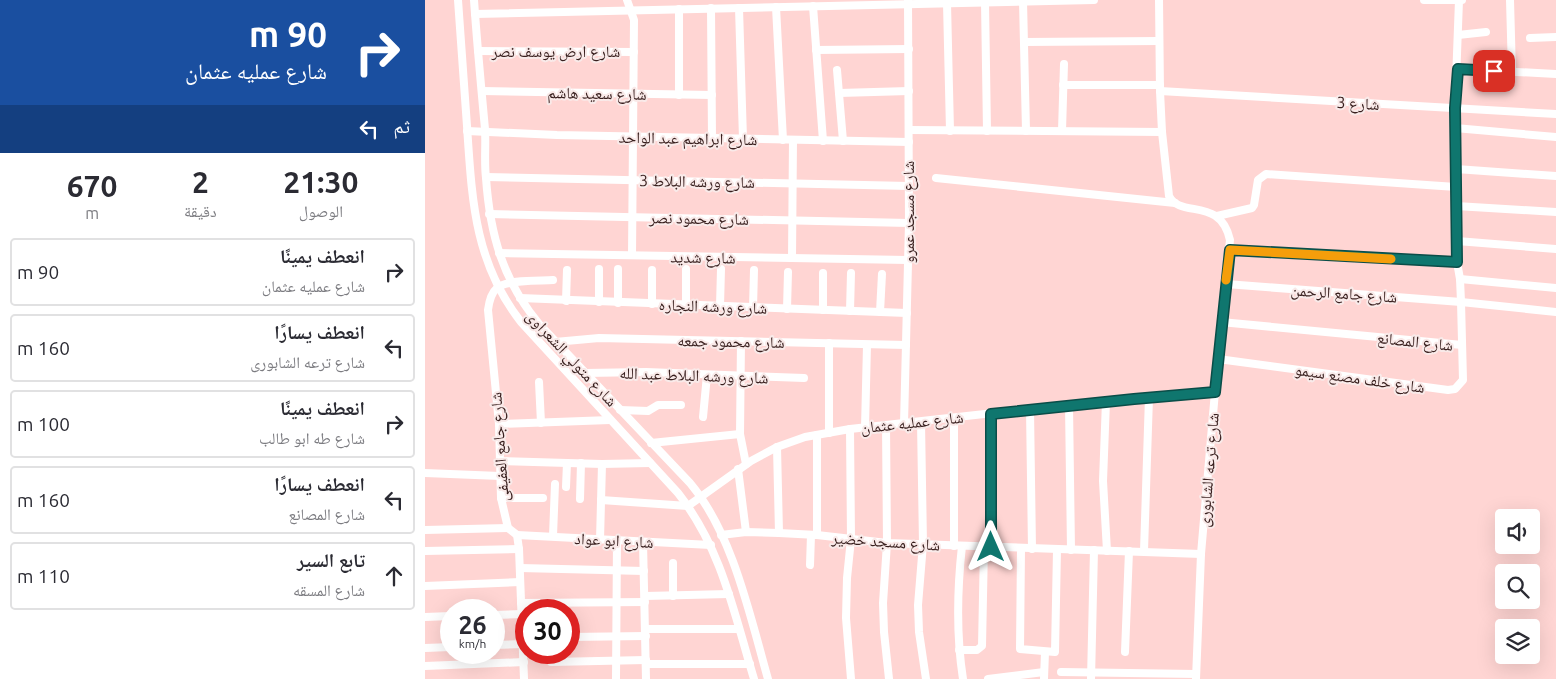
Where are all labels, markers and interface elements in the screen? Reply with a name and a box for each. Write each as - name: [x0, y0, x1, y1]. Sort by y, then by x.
- text: 90 m: [249, 14, 327, 54]
- icon: right: [345, 20, 410, 85]
- street label: شارع ارض يوسف نصر: [491, 42, 620, 62]
- pin: [1473, 50, 1515, 92]
- icon: arrive: [1480, 57, 1508, 85]
- text: شارع عمليه عثمان: [185, 58, 327, 83]
- street label: شارع سعيد هاشم: [547, 83, 647, 105]
- street label: شارع 3: [1336, 93, 1380, 115]
- icon: left: [355, 115, 383, 143]
- text: ثم: [393, 115, 410, 137]
- street label: شارع ابراهيم عبد الواحد: [618, 128, 758, 150]
- street label: شارع مسجد عمرو: [899, 161, 919, 263]
- text: 2: [192, 165, 209, 199]
- text: 21:30: [283, 165, 358, 199]
- text: 670: [67, 169, 117, 203]
- street label: شارع ورشه البلاط 3: [639, 171, 755, 193]
- text: دقيقة: [184, 202, 217, 220]
- text: الوصول: [299, 202, 343, 220]
- text: m: [85, 204, 99, 222]
- street label: شارع محمود نصر: [648, 208, 749, 230]
- text: انعطف يمينًا: [280, 245, 365, 267]
- street label: شارع شديد: [670, 247, 736, 269]
- icon: right: [380, 258, 408, 286]
- text: 90 m: [17, 261, 59, 283]
- text: شارع عمليه عثمان: [262, 277, 365, 295]
- street label: شارع جامع الرحمن: [1290, 280, 1398, 308]
- street label: شارع ورشه النجاره: [658, 295, 768, 319]
- street label: شارع متولي الشعراوى: [520, 306, 621, 413]
- text: انعطف يسارًا: [274, 321, 365, 343]
- street label: شارع المصانع: [1376, 328, 1454, 356]
- street label: شارع محمود جمعه: [677, 331, 785, 353]
- icon: left: [380, 334, 408, 362]
- text: 160 m: [17, 337, 70, 359]
- text: شارع ترعه الشابورى: [250, 353, 365, 371]
- street label: شارع خلف مصنع سيمو: [1294, 360, 1426, 398]
- street label: شارع ورشه البلاط عبد الله: [619, 363, 769, 389]
- street label: شارع جامع العفيفى: [486, 391, 514, 502]
- text: انعطف يمينًا: [280, 397, 365, 419]
- street label: شارع عمليه عثمان: [860, 408, 964, 438]
- icon: right: [380, 410, 408, 438]
- street label: شارع ترعه الشابورى: [1194, 412, 1224, 528]
- text: 100 m: [17, 413, 70, 435]
- text: شارع طه ابو طالب: [259, 429, 365, 447]
- text: انعطف يسارًا: [274, 473, 365, 495]
- icon: left: [380, 486, 408, 514]
- text: 160 m: [17, 489, 70, 511]
- text: شارع المصانع: [289, 505, 365, 523]
- map controls: [1495, 509, 1540, 664]
- button: sound: [1495, 509, 1540, 554]
- position arrow: [964, 520, 1016, 572]
- street label: شارع مسجد خضير: [830, 528, 941, 556]
- street label: شارع ابو عواد: [574, 529, 654, 553]
- text: تابع السير: [297, 549, 365, 571]
- icon: ahead: [380, 562, 408, 590]
- button: search: [1495, 564, 1540, 609]
- text: 110 m: [17, 565, 70, 587]
- text: شارع المسقه: [293, 581, 365, 599]
- speed limit sign: 30: [515, 599, 580, 664]
- text: 26: [458, 611, 487, 639]
- button: layers: [1495, 619, 1540, 664]
- text: km/h: [459, 637, 486, 650]

